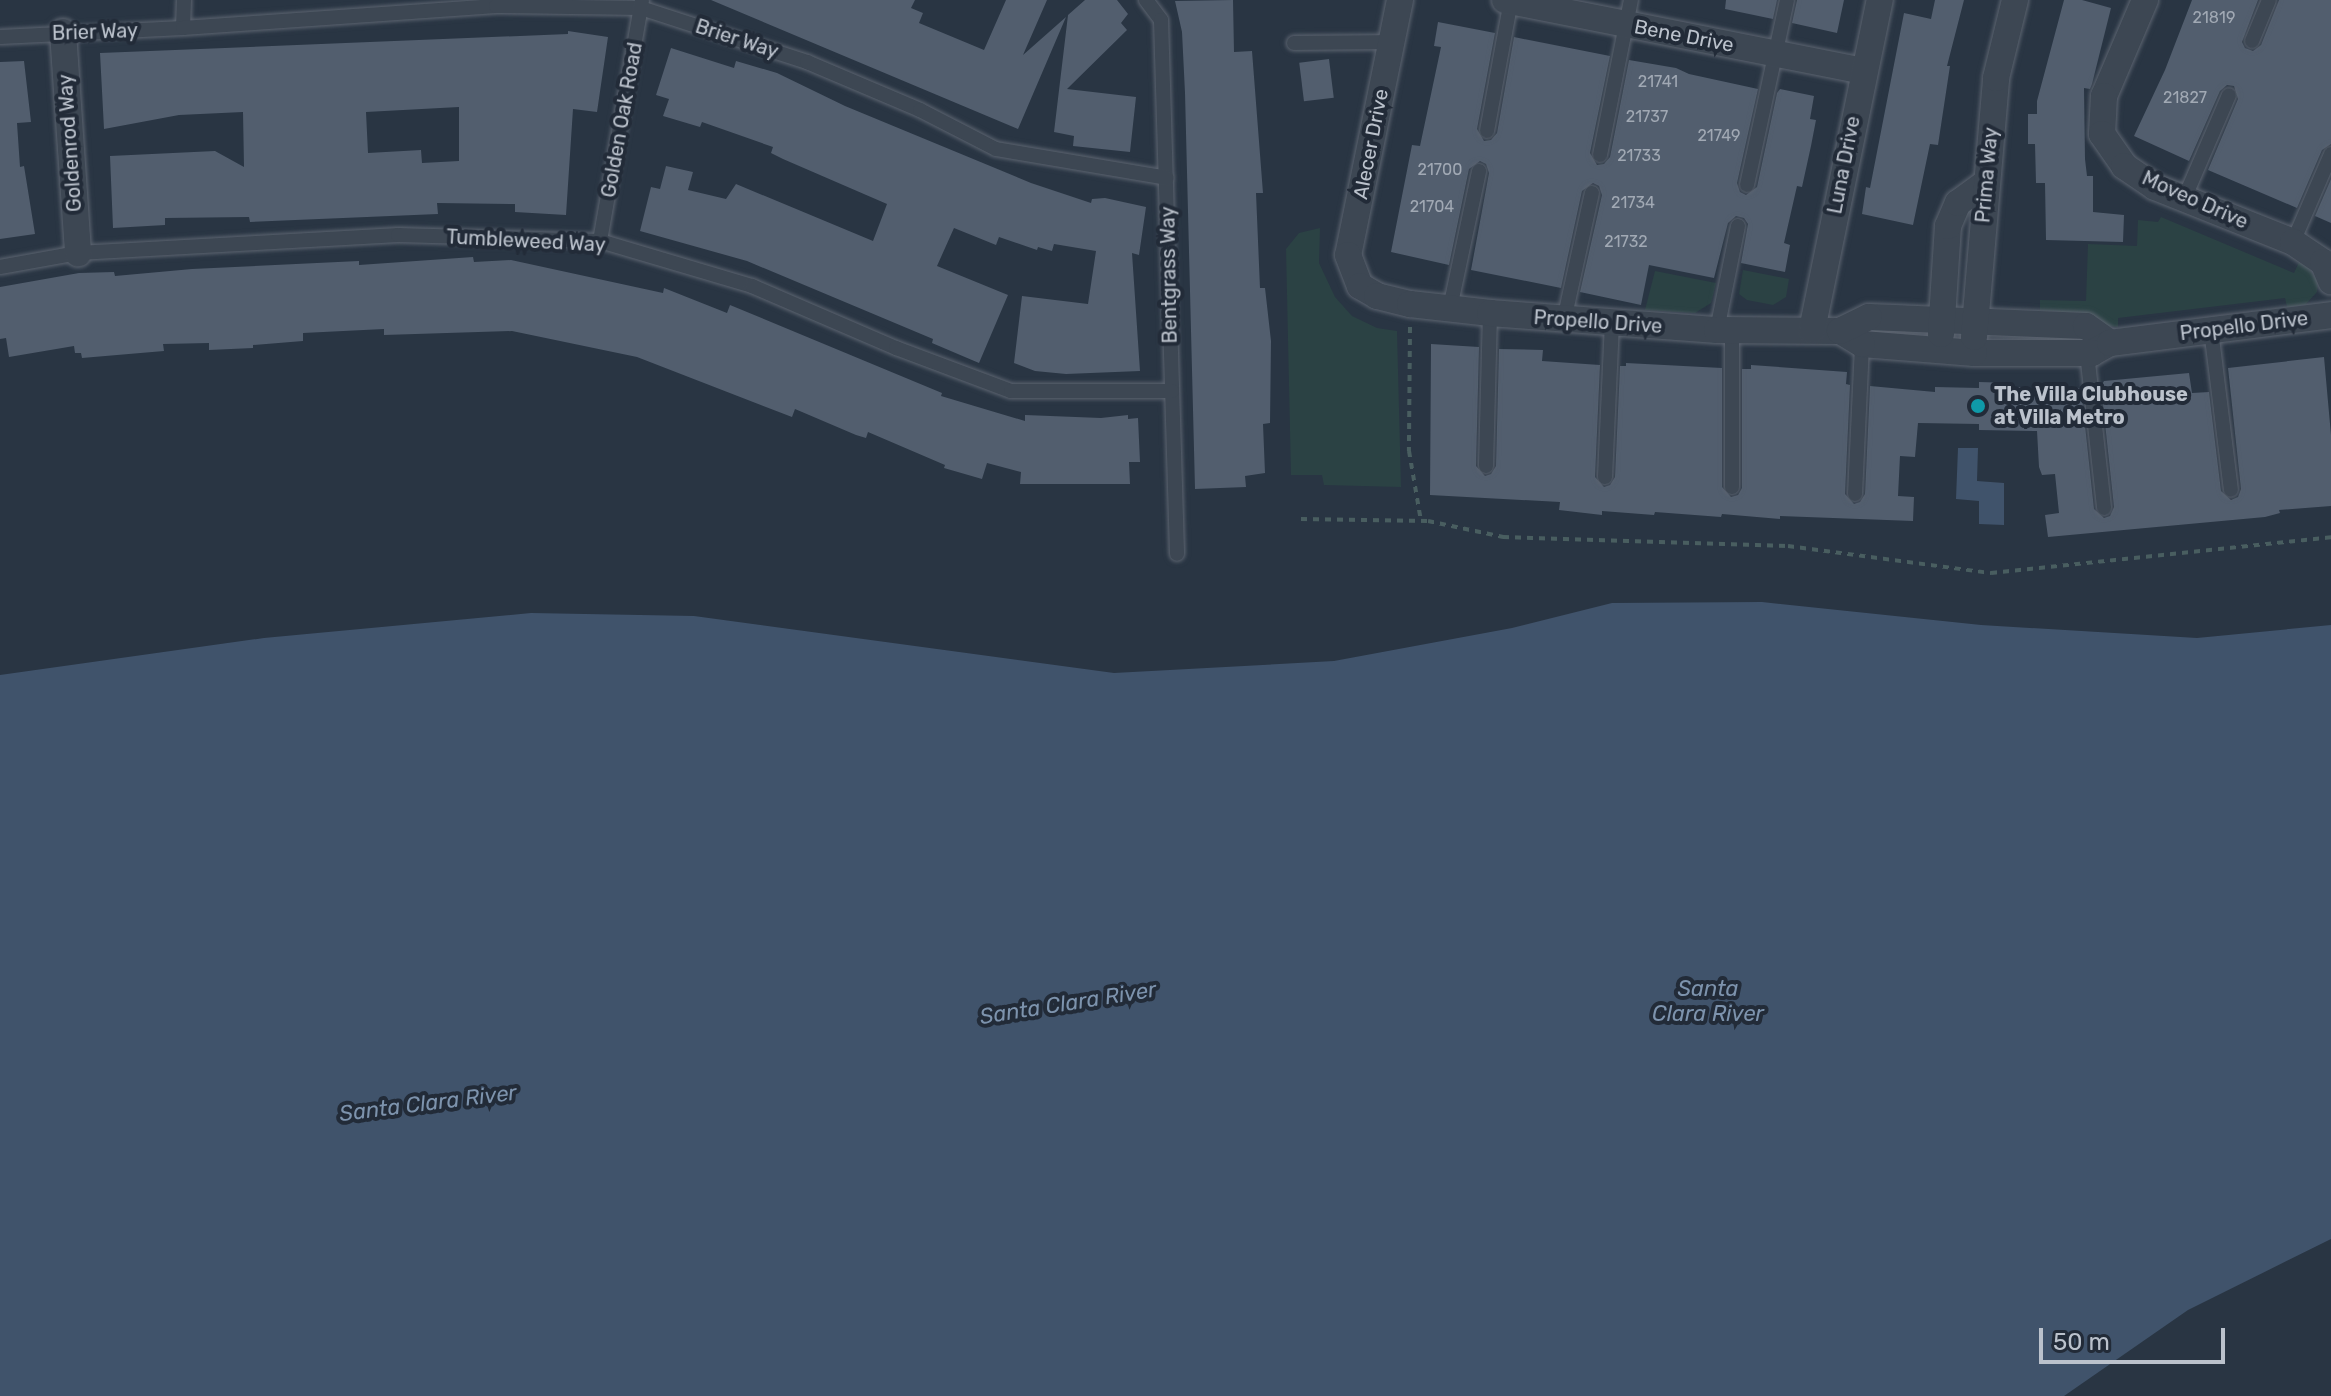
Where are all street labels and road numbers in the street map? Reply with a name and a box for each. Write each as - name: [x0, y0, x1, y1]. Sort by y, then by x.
- street label: Brier Way: [692, 14, 782, 64]
- street label: Bene Drive: [1632, 15, 1736, 57]
- street label: Brier Way: [51, 18, 139, 46]
- street label: Golden Oak Road: [597, 40, 647, 200]
- street label: Goldenrod Way: [53, 73, 87, 213]
- street label: Alecer Drive: [1349, 87, 1393, 201]
- street label: Luna Drive: [1823, 114, 1865, 216]
- street label: Prima Way: [1971, 126, 2003, 224]
- street label: Moveo Drive: [2138, 166, 2252, 234]
- street label: Bentgrass Way: [1156, 206, 1182, 344]
- street label: Tumbleweed Way: [446, 225, 606, 257]
- street label: Propello Drive: [1533, 306, 1663, 338]
- street label: Propello Drive: [2178, 306, 2310, 346]

